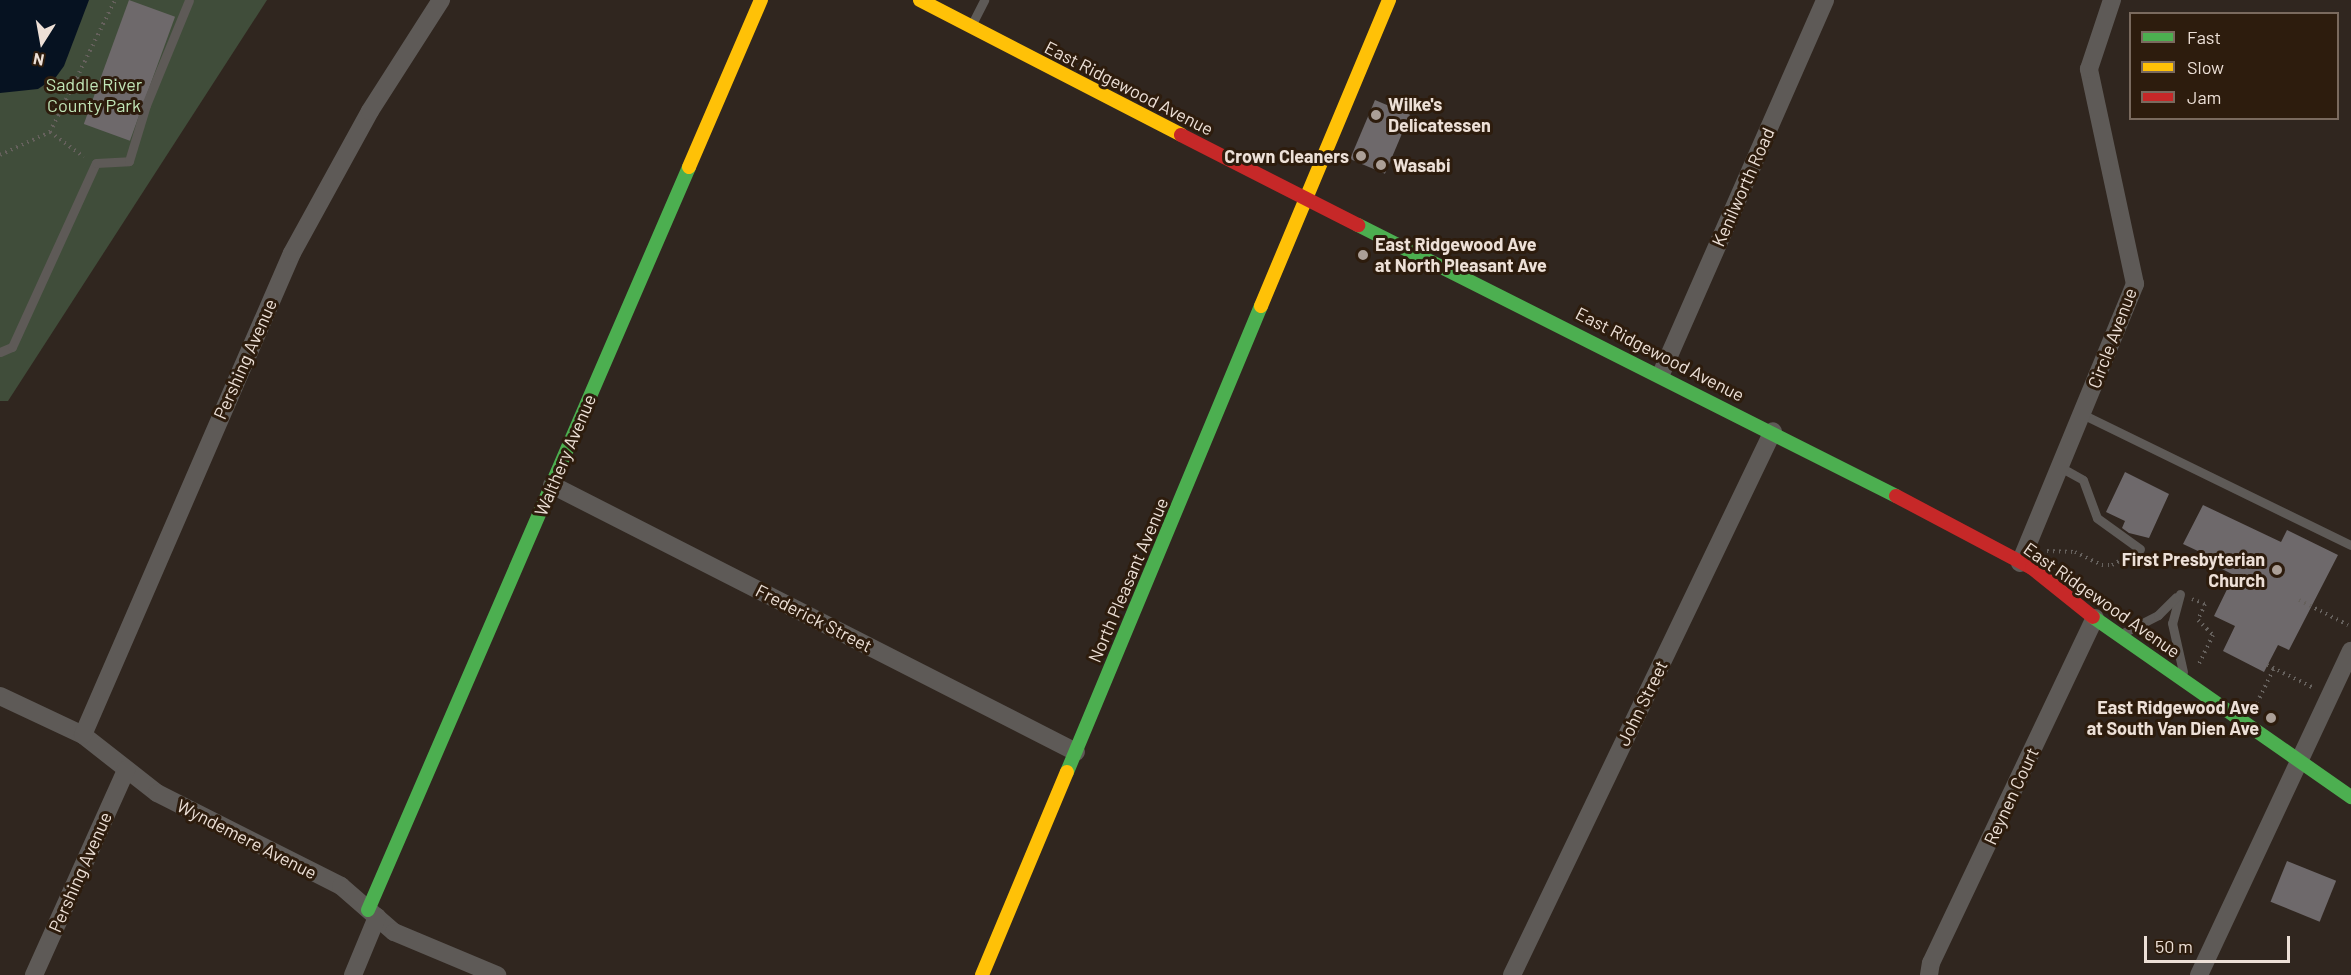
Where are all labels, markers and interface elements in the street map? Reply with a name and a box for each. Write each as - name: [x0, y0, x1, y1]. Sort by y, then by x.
- north arrow: [12, 12, 72, 72]
- legend: [2129, 12, 2339, 120]
- text: Fast: [2187, 26, 2221, 48]
- street label: East Ridgewood Avenue: [1041, 36, 1217, 140]
- text: N: [31, 50, 46, 71]
- text: Slow: [2187, 56, 2224, 78]
- park label: Saddle River County Park: [46, 74, 142, 116]
- text: Jam: [2187, 86, 2221, 108]
- place label: Wilke's Delicatessen: [1388, 94, 1491, 136]
- marker: Wilke's Delicatessen: [1369, 108, 1383, 122]
- street label: Kenilworth Road: [1707, 124, 1779, 250]
- place label: Crown Cleaners: [1224, 145, 1349, 167]
- marker: Crown Cleaners: [1354, 149, 1368, 163]
- place label: Wasabi: [1393, 154, 1451, 176]
- marker: Wasabi: [1374, 158, 1388, 172]
- place label: East Ridgewood Ave at North Pleasant Ave: [1375, 234, 1547, 276]
- marker: East Ridgewood Ave at North Pleasant Ave: [1356, 248, 1370, 262]
- street label: Circle Avenue: [2083, 285, 2141, 391]
- street label: Pershing Avenue: [209, 295, 281, 423]
- street label: East Ridgewood Avenue: [1572, 302, 1748, 406]
- street label: Walthery Avenue: [530, 391, 600, 519]
- street label: North Pleasant Avenue: [1083, 494, 1173, 666]
- street label: East Ridgewood Avenue: [2020, 538, 2184, 662]
- place label: First Presbyterian Church: [2122, 549, 2265, 592]
- marker: First Presbyterian Church: [2270, 563, 2284, 577]
- street label: Frederick Street: [752, 579, 876, 657]
- street label: John Street: [1612, 657, 1672, 749]
- place label: East Ridgewood Ave at South Van Dien Ave: [2087, 697, 2259, 740]
- marker: East Ridgewood Ave at South Van Dien Ave: [2264, 711, 2278, 725]
- street label: Reynen Court: [1979, 744, 2043, 848]
- street label: Wyndemere Avenue: [173, 794, 321, 884]
- street label: Pershing Avenue: [44, 808, 116, 936]
- scale bar: [2147, 924, 2292, 962]
- text: 50 m: [2155, 935, 2193, 957]

